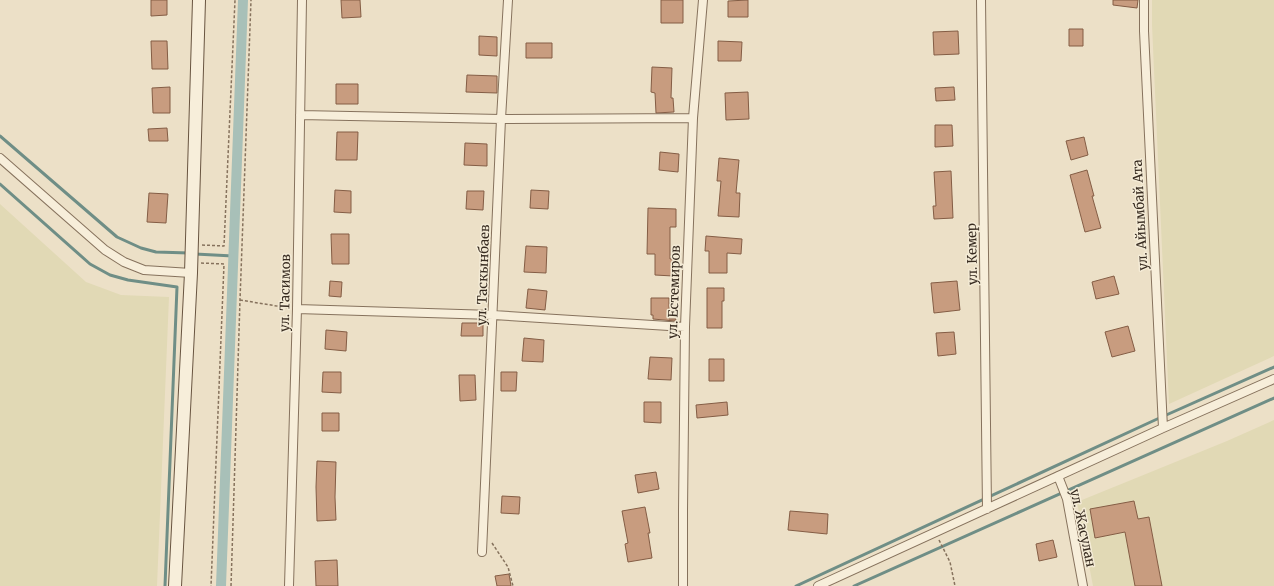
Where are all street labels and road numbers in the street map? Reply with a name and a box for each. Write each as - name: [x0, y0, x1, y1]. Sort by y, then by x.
- street label: ул. Айымбай Ата: [1129, 159, 1151, 271]
- street label: ул. Кемер: [963, 223, 981, 285]
- street label: ул. Таскынбаев: [473, 224, 493, 326]
- street label: ул. Естемиров: [664, 245, 684, 339]
- street label: ул. Тасимов: [276, 253, 294, 332]
- street label: ул. Жасулан: [1066, 487, 1100, 569]

